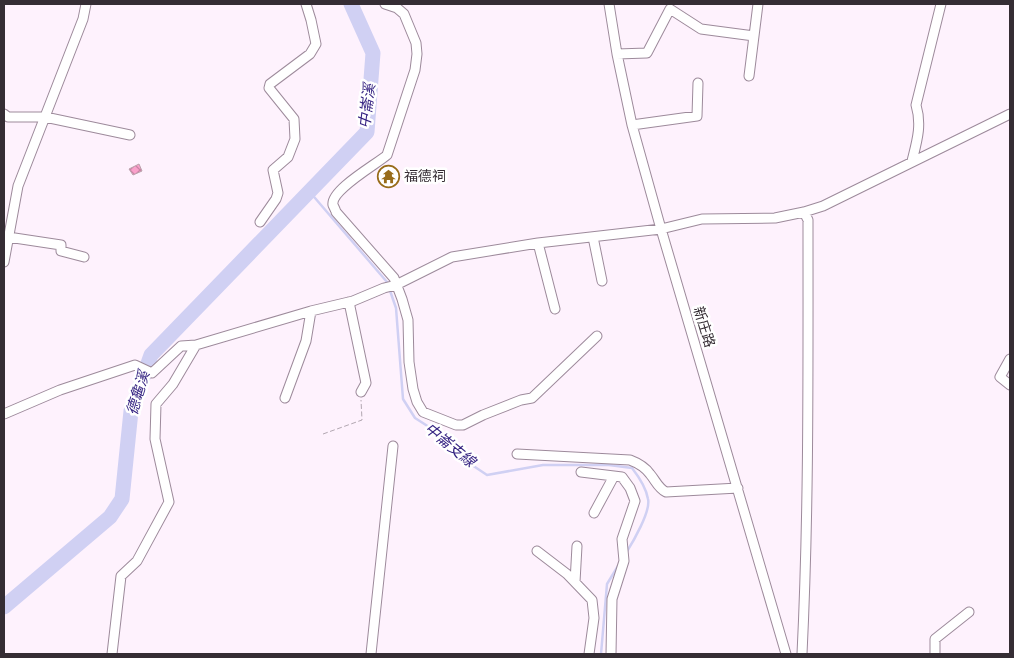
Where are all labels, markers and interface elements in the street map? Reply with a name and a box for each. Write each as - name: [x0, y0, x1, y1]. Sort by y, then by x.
- water label: 中崙溪: [356, 81, 378, 129]
- temple icon: 福德祠: [376, 164, 400, 188]
- place label: 福德祠: [404, 168, 446, 184]
- street label: 新庄路: [691, 305, 717, 349]
- water label: 德龜溪: [124, 367, 153, 417]
- water label: 中崙支線: [422, 420, 480, 471]

